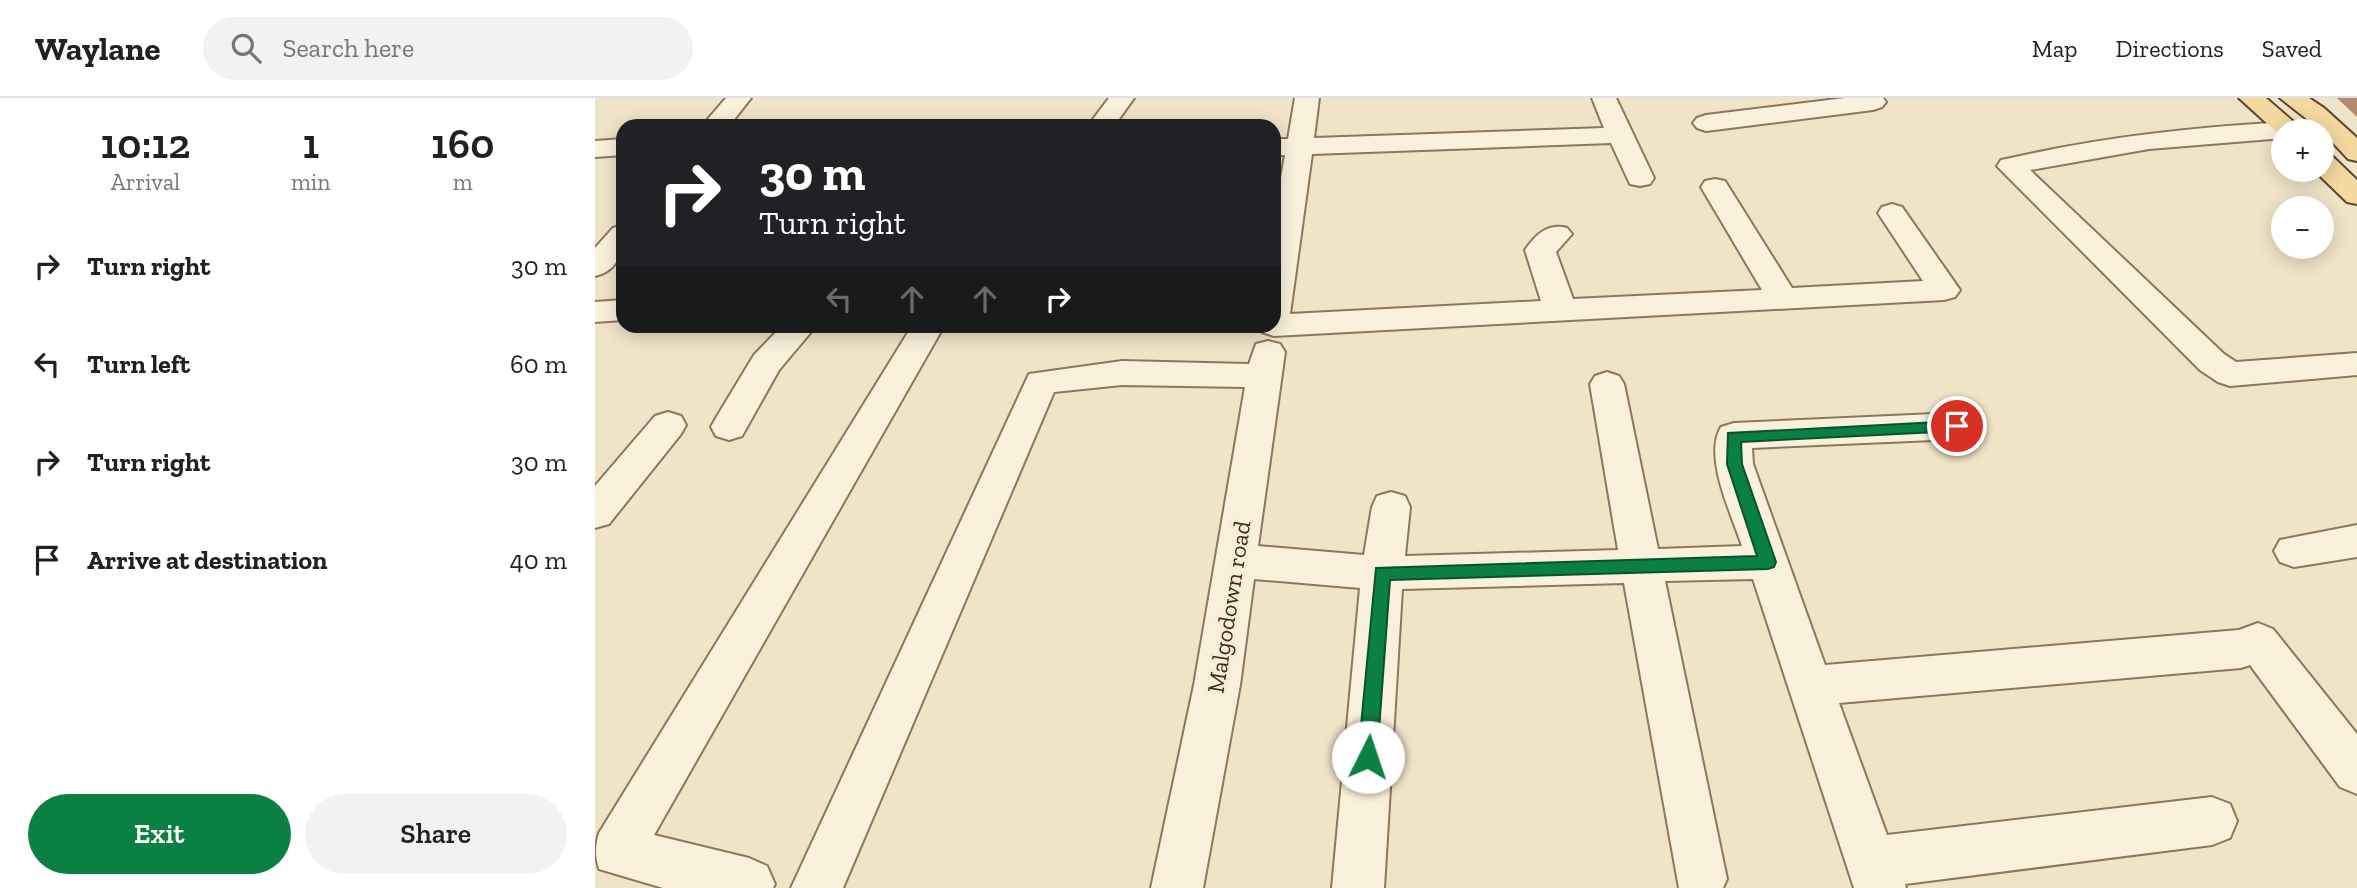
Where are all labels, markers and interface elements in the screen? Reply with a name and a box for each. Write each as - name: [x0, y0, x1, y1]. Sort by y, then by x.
- search box: [203, 17, 693, 80]
- text: Waylane: [35, 29, 161, 68]
- icon: search: [227, 29, 265, 67]
- text: Search here: [283, 32, 414, 64]
- text: Map: [2032, 34, 2078, 63]
- text: Directions: [2116, 34, 2224, 63]
- text: Saved: [2262, 34, 2322, 63]
- text: 10:12: [101, 118, 190, 169]
- text: 1: [302, 118, 319, 169]
- text: 160: [431, 118, 494, 169]
- map controls: [2271, 119, 2334, 259]
- button: +: [2271, 119, 2334, 182]
- text: 30 m: [759, 144, 865, 203]
- icon: right: [644, 147, 735, 238]
- text: Arrival: [111, 168, 180, 196]
- text: min: [291, 168, 330, 196]
- text: m: [453, 168, 473, 196]
- button: −: [2271, 196, 2334, 259]
- text: Turn right: [759, 204, 906, 242]
- icon: right: [28, 247, 66, 285]
- text: Turn right: [87, 250, 210, 282]
- text: 30 m: [511, 250, 567, 282]
- icon: left: [820, 280, 858, 318]
- icon: ahead: [893, 280, 931, 318]
- icon: ahead: [966, 280, 1004, 318]
- icon: right: [1039, 280, 1077, 318]
- icon: left: [28, 345, 66, 383]
- text: Turn left: [87, 348, 190, 380]
- text: 60 m: [510, 348, 567, 380]
- pin: [1927, 396, 1987, 456]
- icon: arrive: [1938, 407, 1976, 445]
- icon: right: [28, 443, 66, 481]
- text: Turn right: [87, 446, 210, 478]
- text: 30 m: [511, 446, 567, 478]
- street label: Malgodown road: [1201, 519, 1256, 695]
- icon: arrive: [28, 541, 66, 579]
- text: Arrive at destination: [87, 544, 327, 576]
- text: 40 m: [510, 544, 567, 576]
- position arrow: [1331, 720, 1405, 794]
- button: Exit: [28, 794, 291, 874]
- button: Share: [305, 794, 567, 874]

